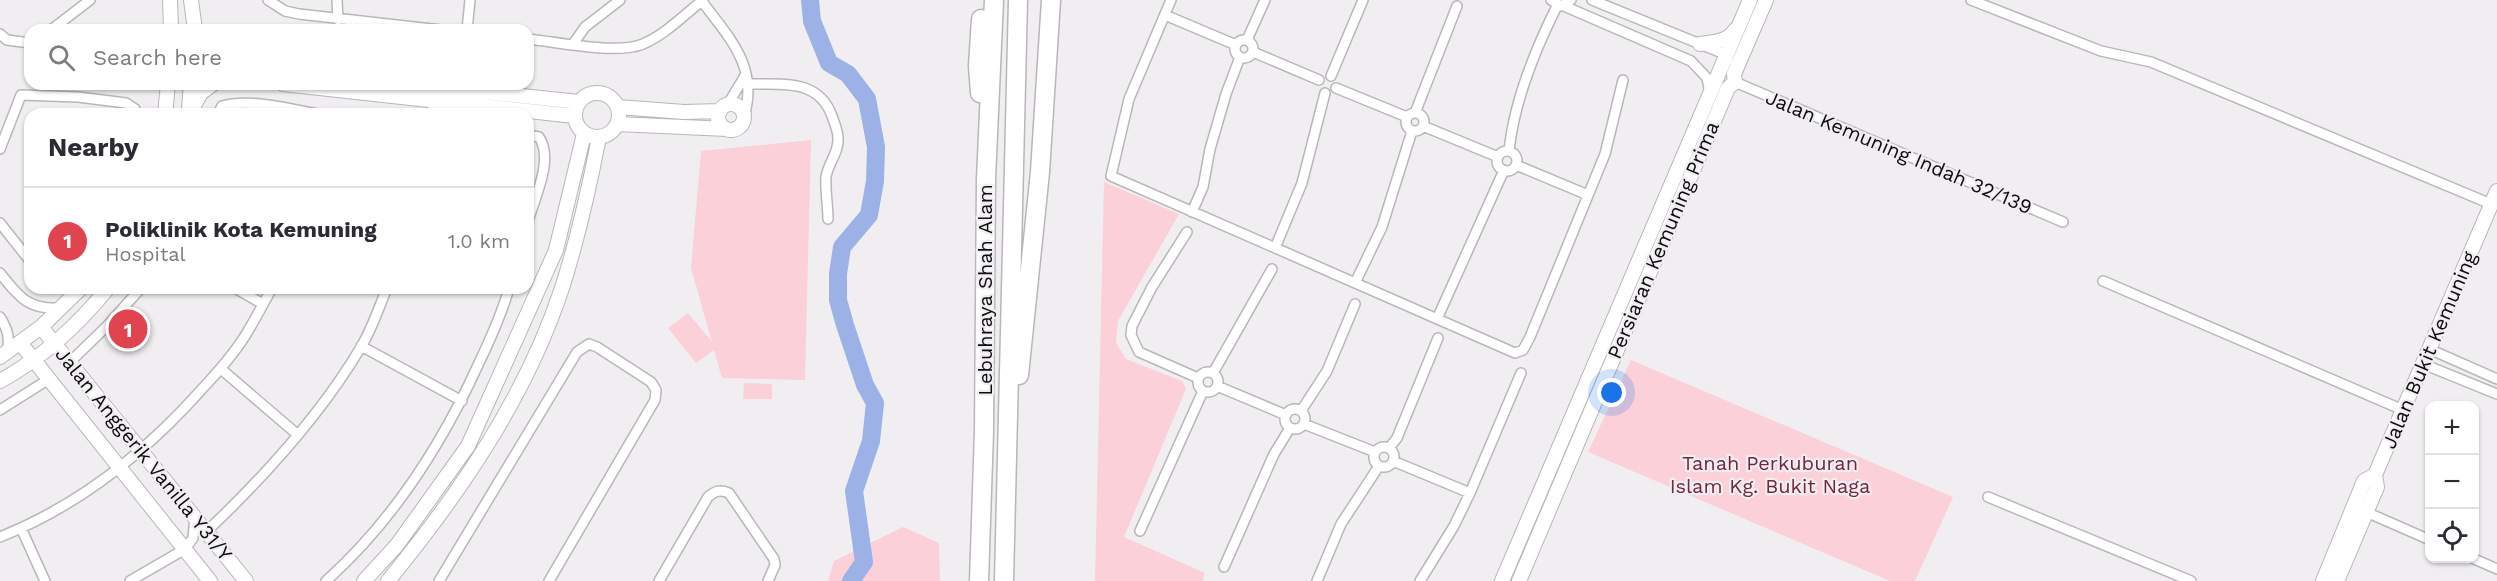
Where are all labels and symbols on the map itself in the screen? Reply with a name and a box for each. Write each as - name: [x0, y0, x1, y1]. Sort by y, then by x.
- street label: Jalan Kemuning Indah 32/139: [1762, 85, 2036, 219]
- street label: Persiaran Kemuning Prima: [1602, 118, 1724, 362]
- street label: Lebuhraya Shah Alam: [973, 184, 997, 396]
- street label: Jalan Bukit Kemuning: [2377, 247, 2482, 452]
- pin: 1: [108, 306, 148, 352]
- street label: Jalan Anggerik Vanilla Y31/Y: [50, 342, 238, 566]
- your location: [1597, 378, 1626, 407]
- park label: Tanah Perkuburan Islam Kg. Bukit Naga: [1670, 451, 1870, 498]

